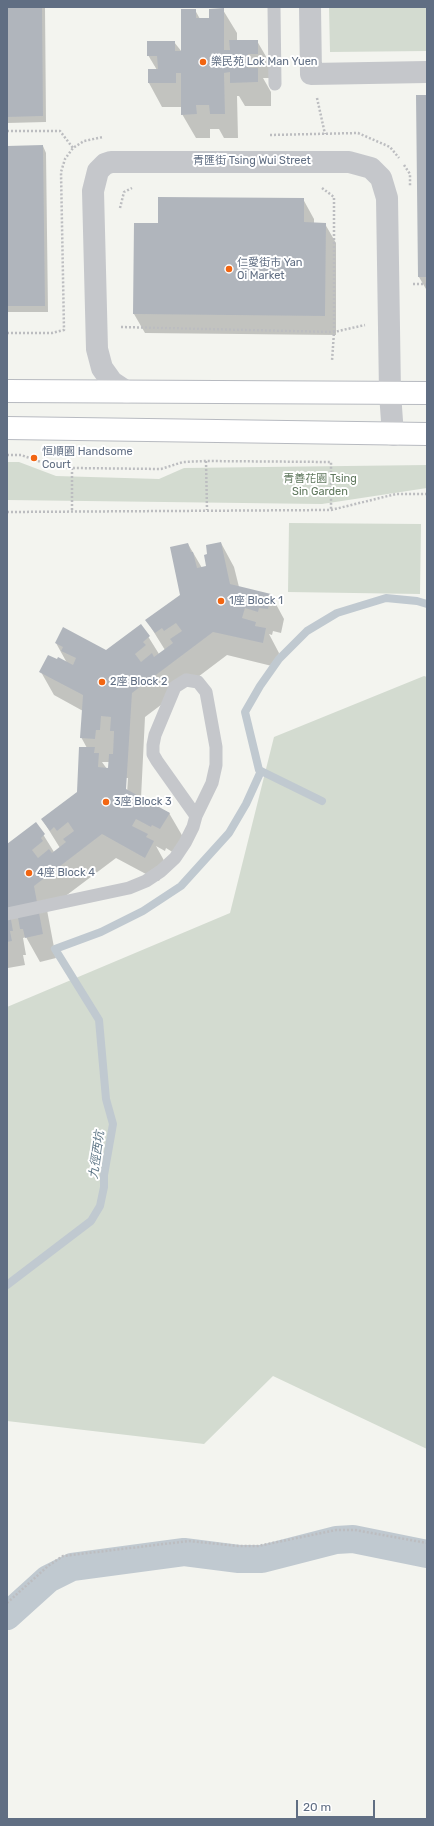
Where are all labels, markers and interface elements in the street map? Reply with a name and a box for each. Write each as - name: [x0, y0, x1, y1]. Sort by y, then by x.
- place label: 樂民苑 Lok Man Yuen: [211, 55, 317, 69]
- marker: 樂民苑 Lok Man Yuen: [198, 57, 208, 67]
- street label: 青匯街 Tsing Wui Street: [193, 154, 311, 168]
- place label: 仁愛街市 Yan Oi Market: [237, 256, 302, 282]
- marker: 仁愛街市 Yan Oi Market: [224, 264, 234, 274]
- place label: 恒順園 Handsome Court: [42, 445, 133, 471]
- marker: 恒順園 Handsome Court: [29, 453, 39, 463]
- park label: 青善花園 Tsing Sin Garden: [283, 472, 357, 498]
- place label: 1座 Block 1: [229, 594, 283, 608]
- marker: 1座 Block 1: [216, 596, 226, 606]
- place label: 2座 Block 2: [110, 675, 167, 689]
- marker: 2座 Block 2: [97, 677, 107, 687]
- place label: 3座 Block 3: [114, 795, 172, 809]
- marker: 3座 Block 3: [101, 797, 111, 807]
- place label: 4座 Block 4: [37, 866, 95, 880]
- marker: 4座 Block 4: [24, 868, 34, 878]
- water label: 九徑西坑: [87, 1130, 107, 1180]
- scale bar: [298, 1792, 377, 1818]
- text: 20 m: [303, 1800, 331, 1814]

